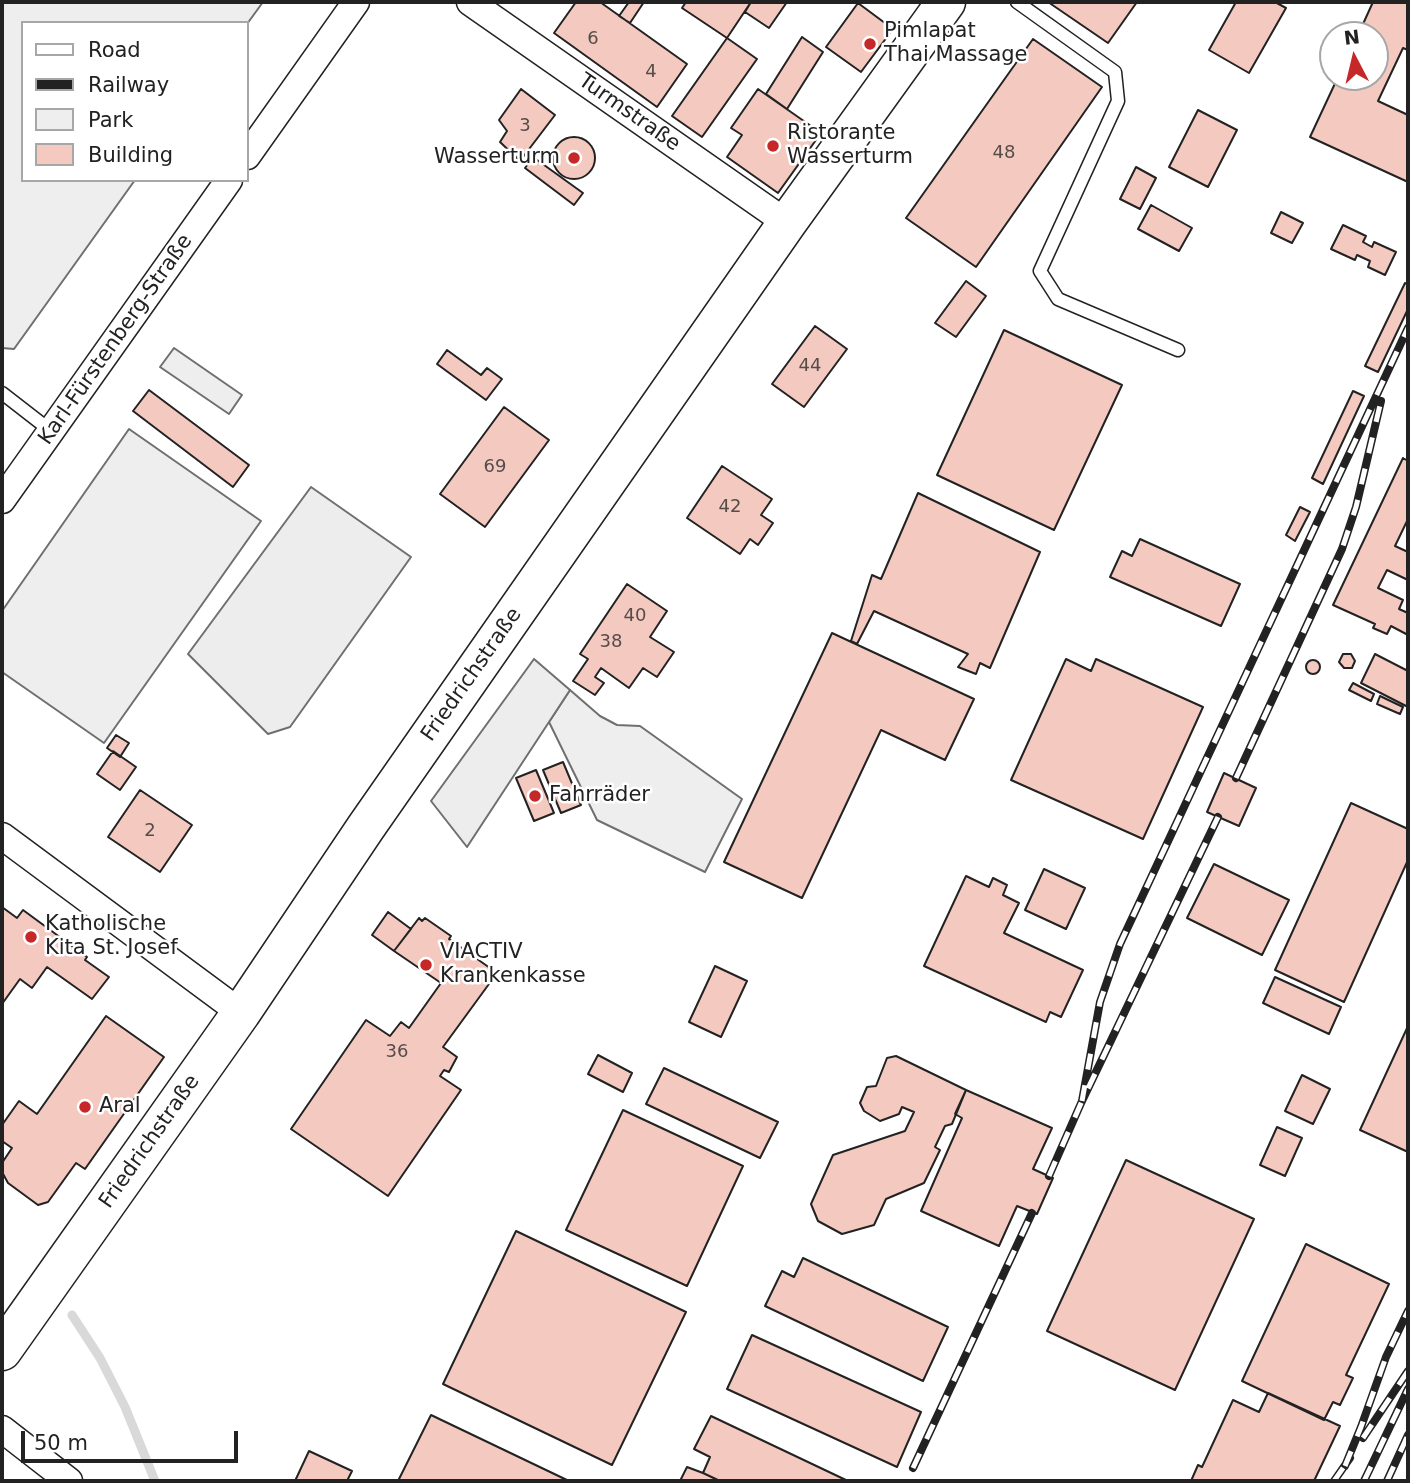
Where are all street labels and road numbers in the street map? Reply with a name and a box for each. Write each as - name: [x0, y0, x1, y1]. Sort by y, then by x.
- street label: Turmstraße: [573, 69, 685, 157]
- street label: Karl-Fürstenberg-Straße: [34, 230, 198, 450]
- street label: Friedrichstraße: [417, 603, 527, 747]
- street label: Friedrichstraße: [95, 1070, 205, 1214]

